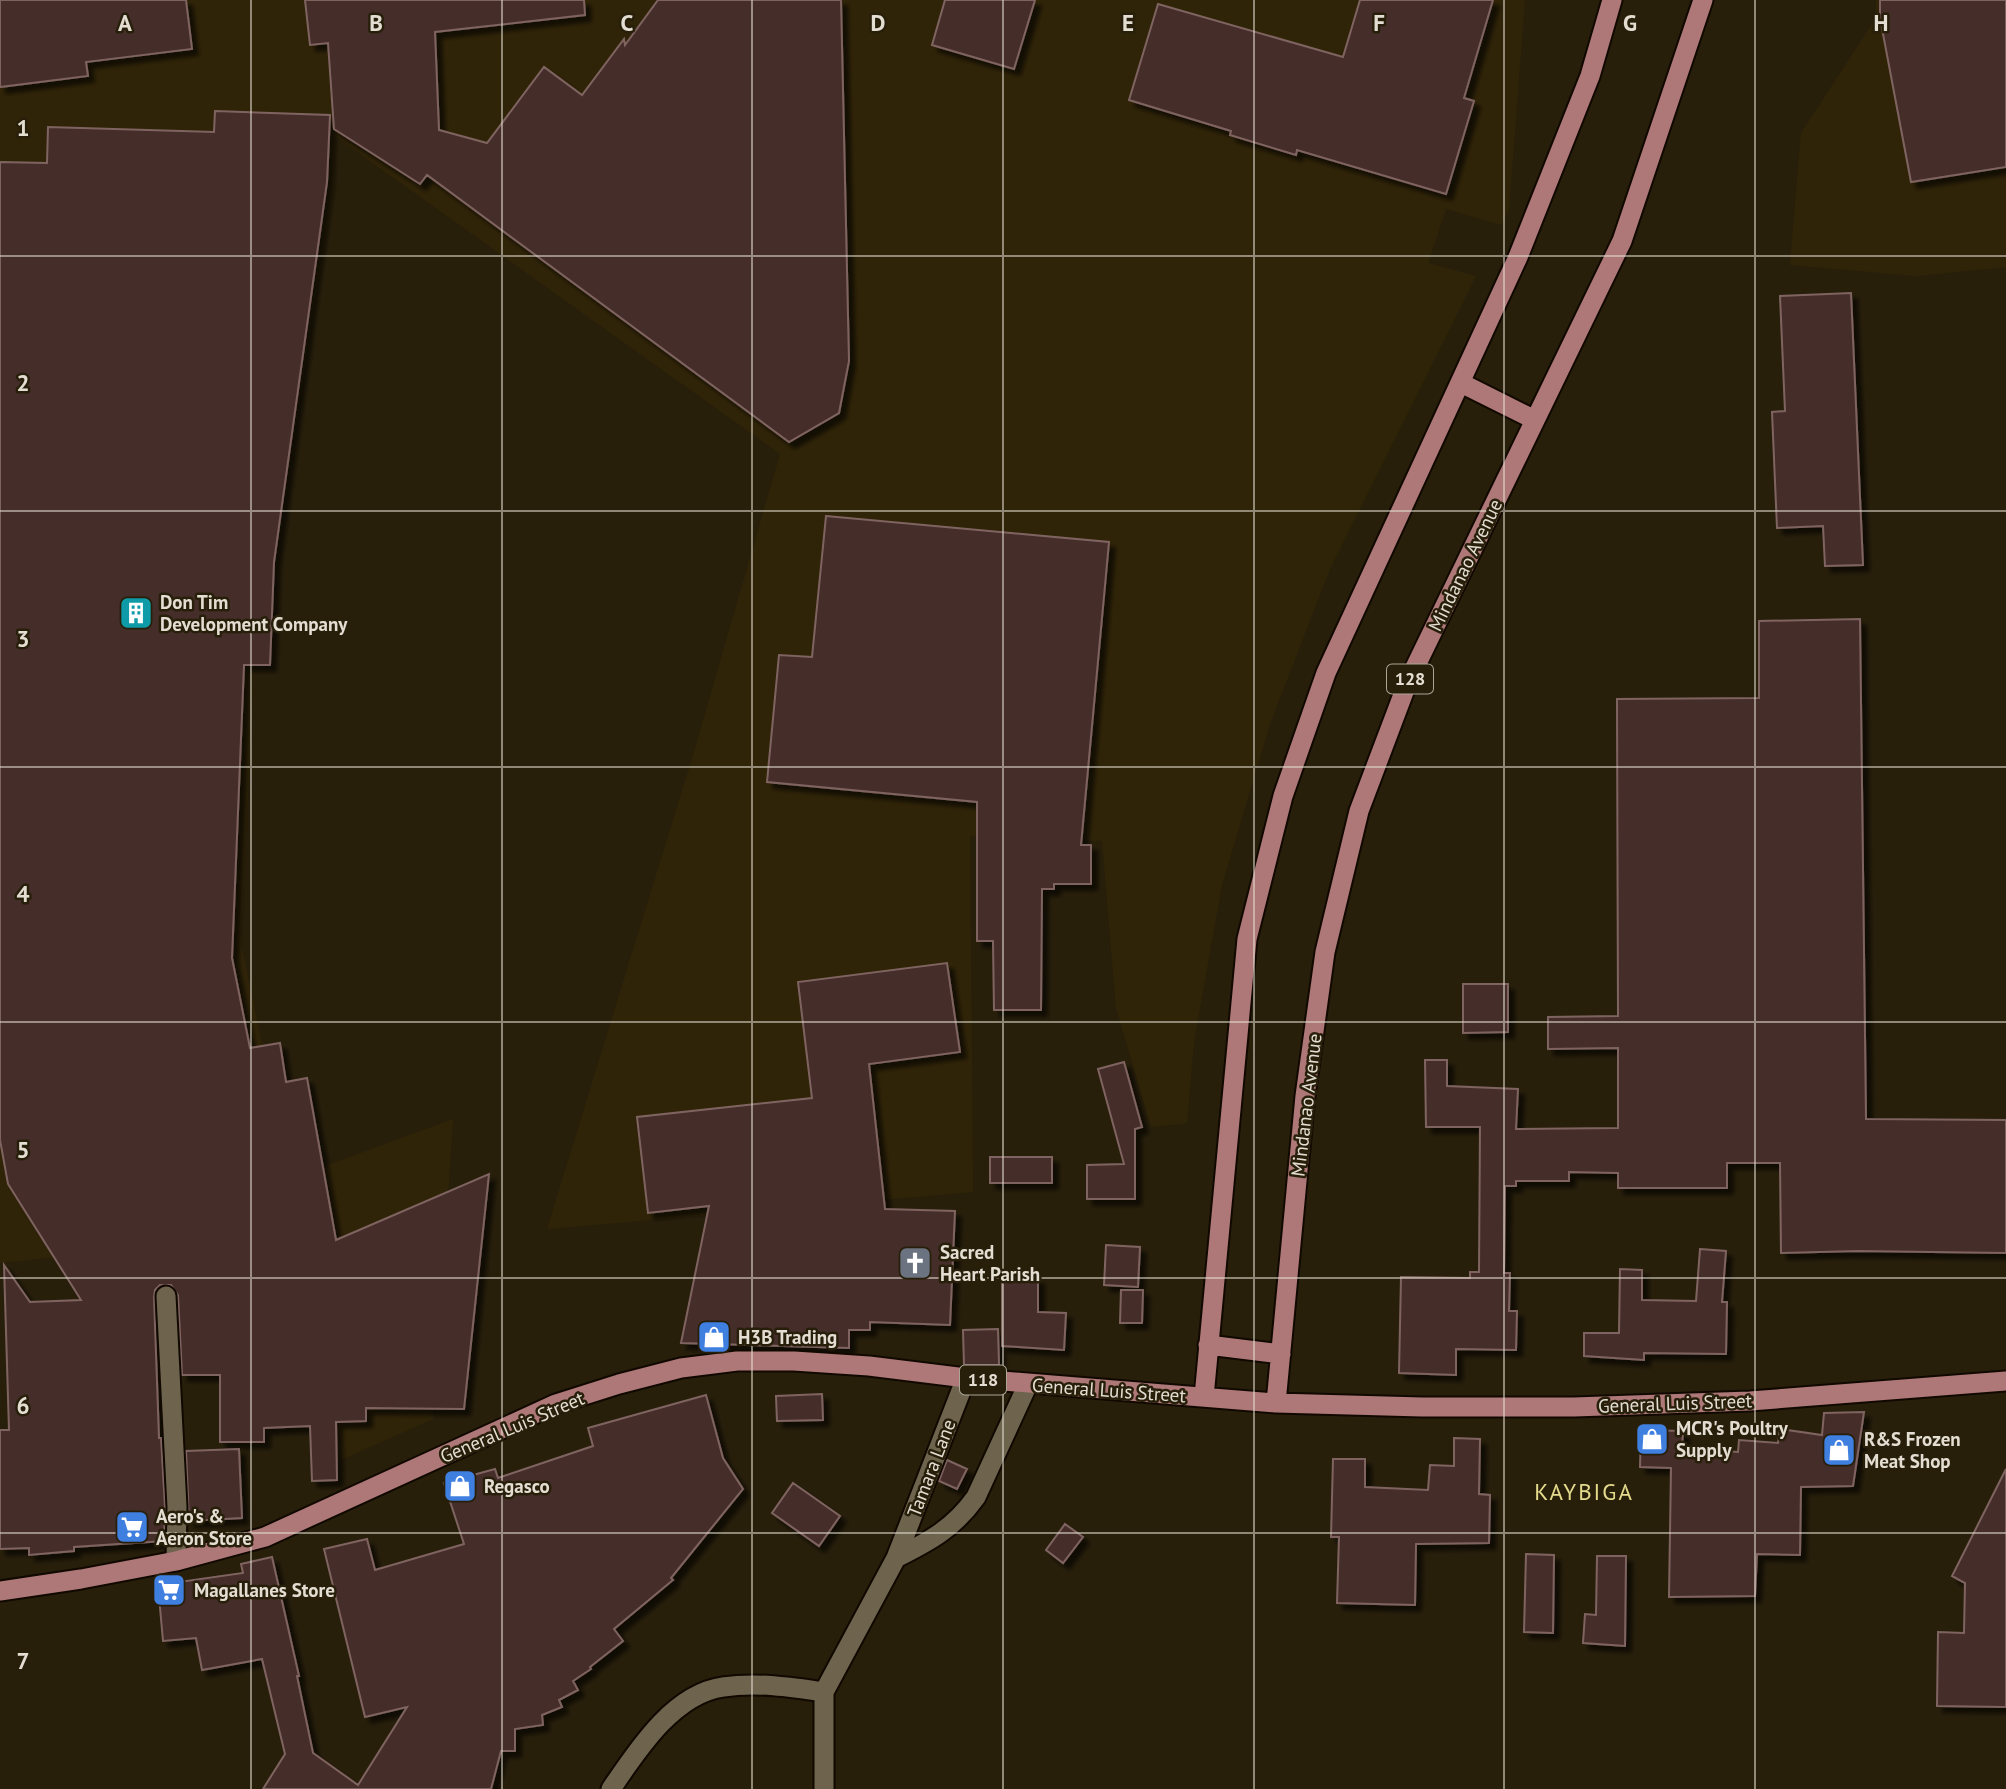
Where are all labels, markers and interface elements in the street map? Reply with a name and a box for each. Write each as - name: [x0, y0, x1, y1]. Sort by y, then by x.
- text: A: [118, 8, 132, 37]
- text: B: [369, 8, 383, 37]
- text: C: [621, 8, 634, 37]
- text: D: [871, 8, 885, 37]
- text: E: [1122, 8, 1134, 37]
- text: F: [1373, 8, 1385, 37]
- text: G: [1623, 8, 1637, 37]
- text: H: [1874, 8, 1888, 37]
- text: 1: [16, 113, 30, 142]
- text: 2: [16, 368, 30, 397]
- street label: Mindanao Avenue: [1423, 495, 1507, 635]
- place label: Don Tim Development Company: [160, 590, 348, 636]
- building icon: Don Tim Development Company: [117, 594, 155, 632]
- text: 3: [16, 624, 30, 653]
- road number: 128: [1387, 664, 1433, 694]
- text: 4: [16, 879, 30, 908]
- street label: Mindanao Avenue: [1285, 1032, 1327, 1178]
- text: 5: [16, 1135, 30, 1164]
- place label: Sacred Heart Parish: [940, 1240, 1040, 1286]
- church icon: Sacred Heart Parish: [896, 1244, 934, 1282]
- shop icon: H3B Trading: [695, 1318, 733, 1356]
- place label: H3B Trading: [738, 1325, 837, 1349]
- road number: 118: [960, 1366, 1006, 1394]
- street label: General Luis Street: [1031, 1373, 1187, 1407]
- street label: General Luis Street: [436, 1386, 588, 1468]
- street label: General Luis Street: [1598, 1388, 1753, 1418]
- text: 6: [16, 1391, 30, 1420]
- street label: Tamara Lane: [901, 1416, 961, 1520]
- place label: MCR's Poultry Supply: [1676, 1416, 1789, 1462]
- shop icon: MCR's Poultry Supply: [1633, 1420, 1671, 1458]
- place label: R&S Frozen Meat Shop: [1864, 1427, 1961, 1473]
- shop icon: R&S Frozen Meat Shop: [1820, 1431, 1858, 1469]
- shop icon: Regasco: [441, 1467, 479, 1505]
- place label: Regasco: [484, 1474, 550, 1498]
- district label: KAYBIGA: [1534, 1477, 1634, 1506]
- place label: Aero's & Aeron Store: [156, 1504, 252, 1550]
- supermarket icon: Aero's & Aeron Store: [113, 1508, 151, 1546]
- supermarket icon: Magallanes Store: [150, 1571, 188, 1609]
- place label: Magallanes Store: [194, 1578, 335, 1602]
- text: 7: [16, 1646, 30, 1675]

